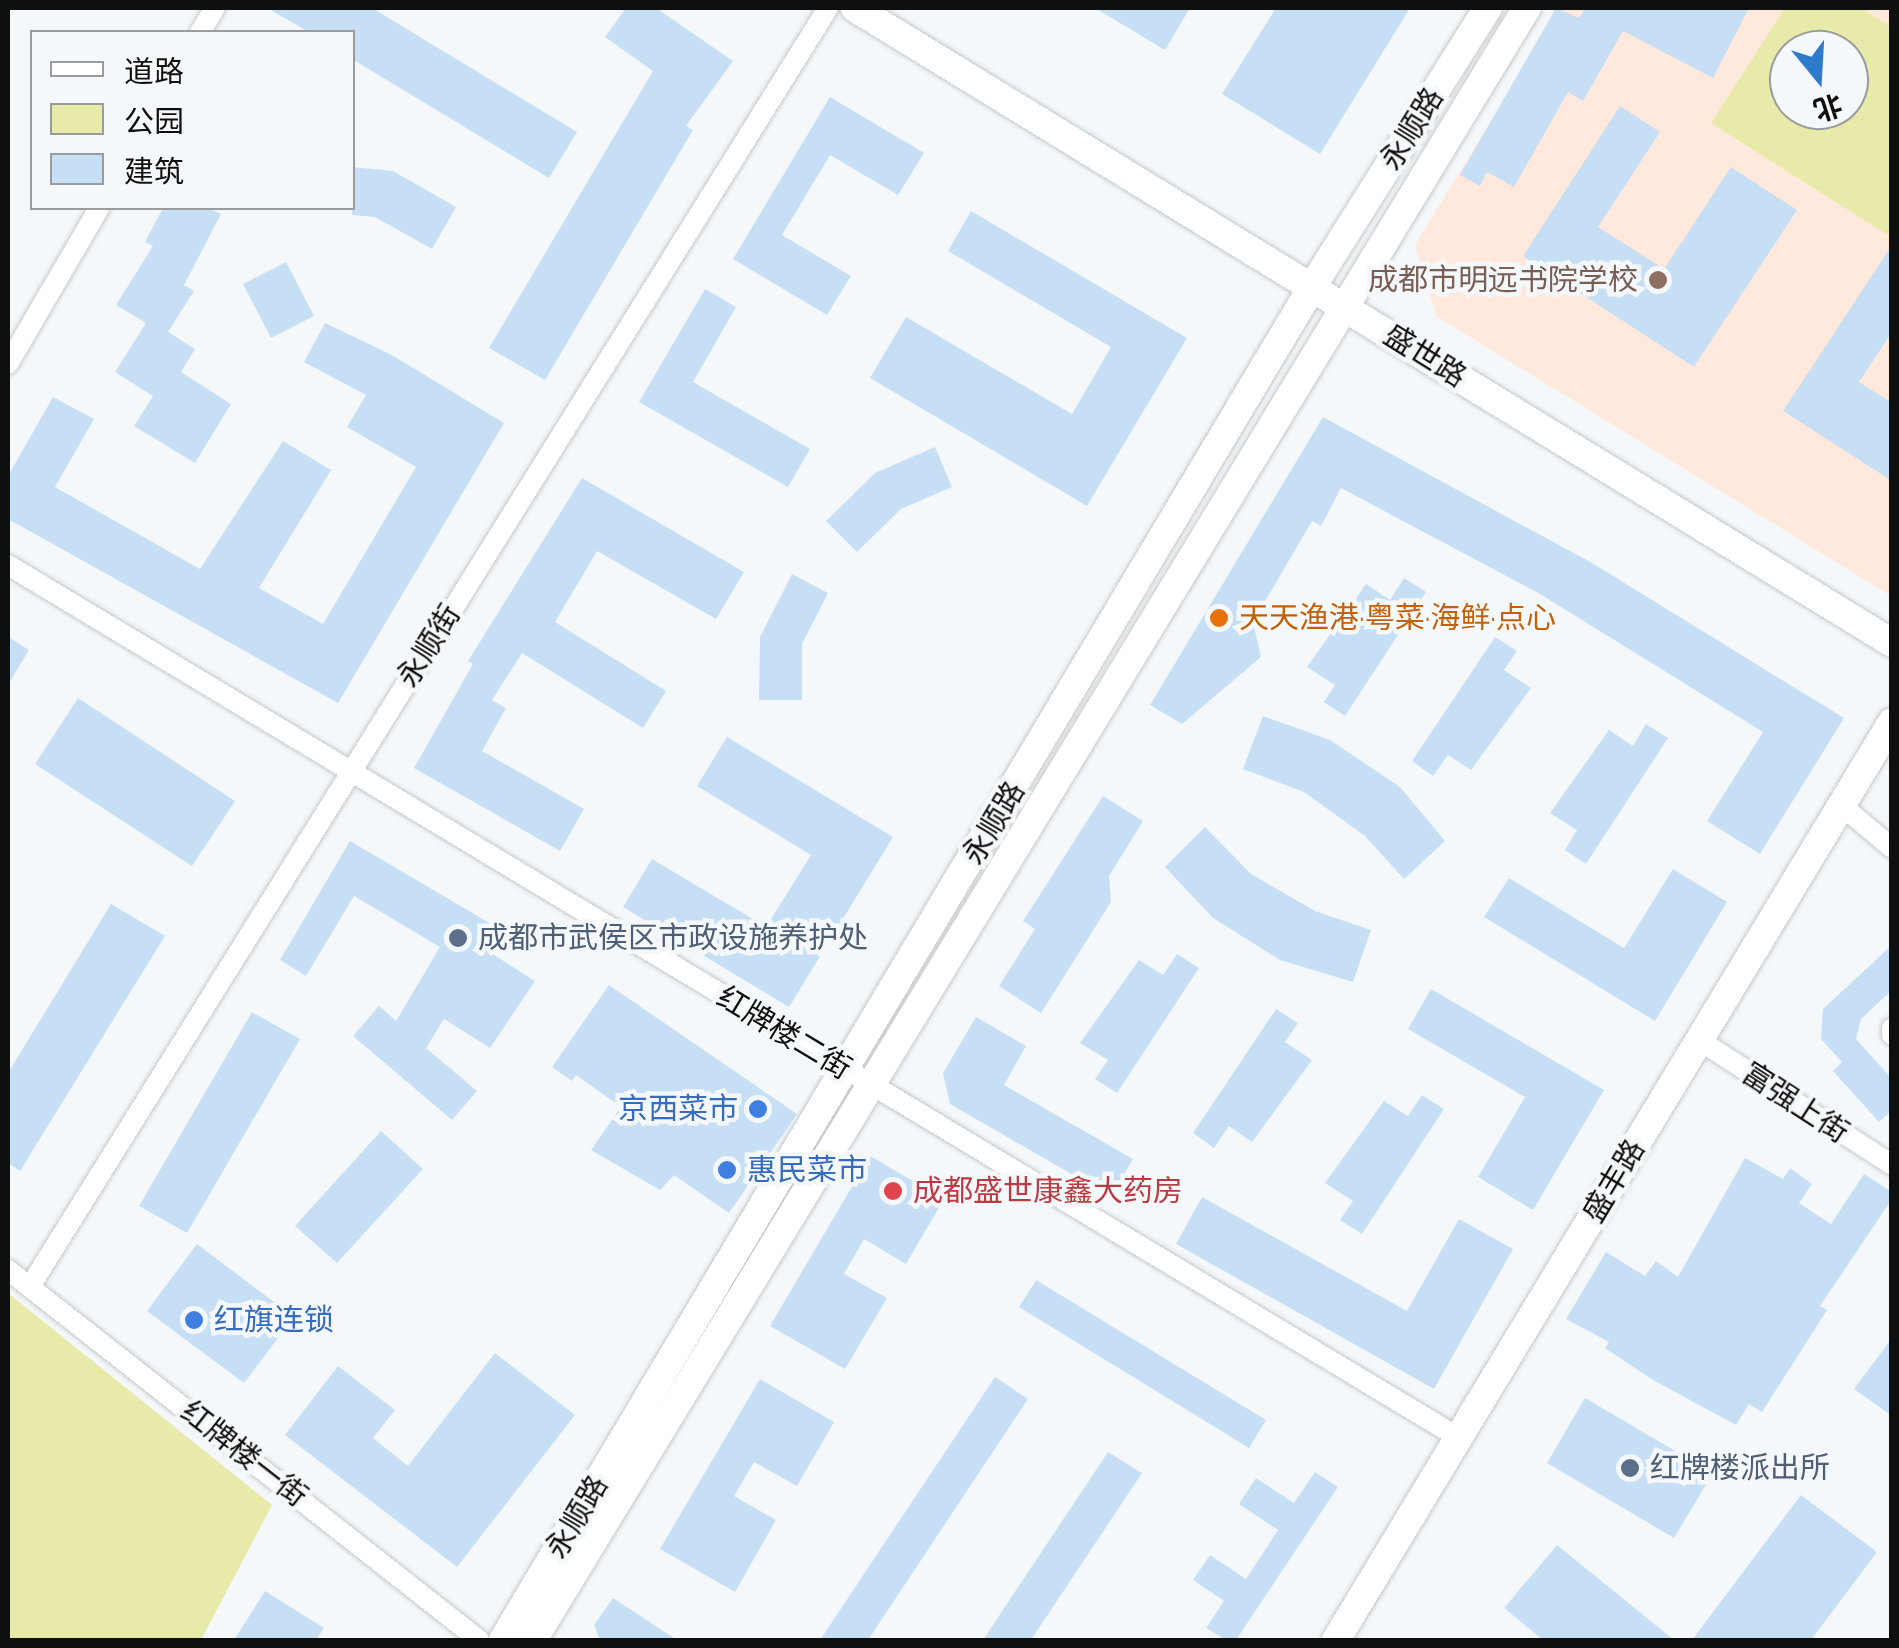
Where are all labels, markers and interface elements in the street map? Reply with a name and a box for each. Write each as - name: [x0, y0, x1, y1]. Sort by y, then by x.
- legend: [30, 30, 355, 210]
- north arrow: [1769, 30, 1869, 130]
- text: 道路: [124, 54, 184, 89]
- street label: 永顺路: [1373, 81, 1451, 177]
- text: 北: [1809, 87, 1846, 127]
- text: 公园: [124, 104, 184, 139]
- text: 建筑: [124, 154, 184, 189]
- place label: 成都市明远书院学校: [1368, 262, 1638, 298]
- marker: 成都市明远书院学校: [1647, 269, 1669, 291]
- street label: 盛世路: [1377, 317, 1473, 395]
- street label: 永顺街: [390, 598, 468, 694]
- place label: 天天渔港·粤菜·海鲜·点心: [1239, 600, 1556, 636]
- marker: 天天渔港·粤菜·海鲜·点心: [1208, 607, 1230, 629]
- street label: 永顺路: [955, 775, 1033, 871]
- place label: 成都市武侯区市政设施养护处: [478, 920, 868, 956]
- marker: 成都市武侯区市政设施养护处: [447, 927, 469, 949]
- street label: 红牌楼二街: [710, 979, 858, 1087]
- street label: 富强上街: [1735, 1055, 1855, 1151]
- place label: 京西菜市: [618, 1091, 738, 1127]
- marker: 京西菜市: [747, 1098, 769, 1120]
- street label: 盛丰路: [1575, 1133, 1653, 1229]
- place label: 惠民菜市: [747, 1152, 867, 1188]
- marker: 惠民菜市: [716, 1159, 738, 1181]
- place label: 成都盛世康鑫大药房: [913, 1173, 1183, 1209]
- marker: 成都盛世康鑫大药房: [882, 1180, 904, 1202]
- place label: 红旗连锁: [214, 1302, 334, 1338]
- marker: 红旗连锁: [183, 1309, 205, 1331]
- street label: 红牌楼一街: [174, 1394, 314, 1514]
- place label: 红牌楼派出所: [1650, 1450, 1830, 1486]
- marker: 红牌楼派出所: [1619, 1457, 1641, 1479]
- street label: 永顺路: [538, 1469, 616, 1565]

